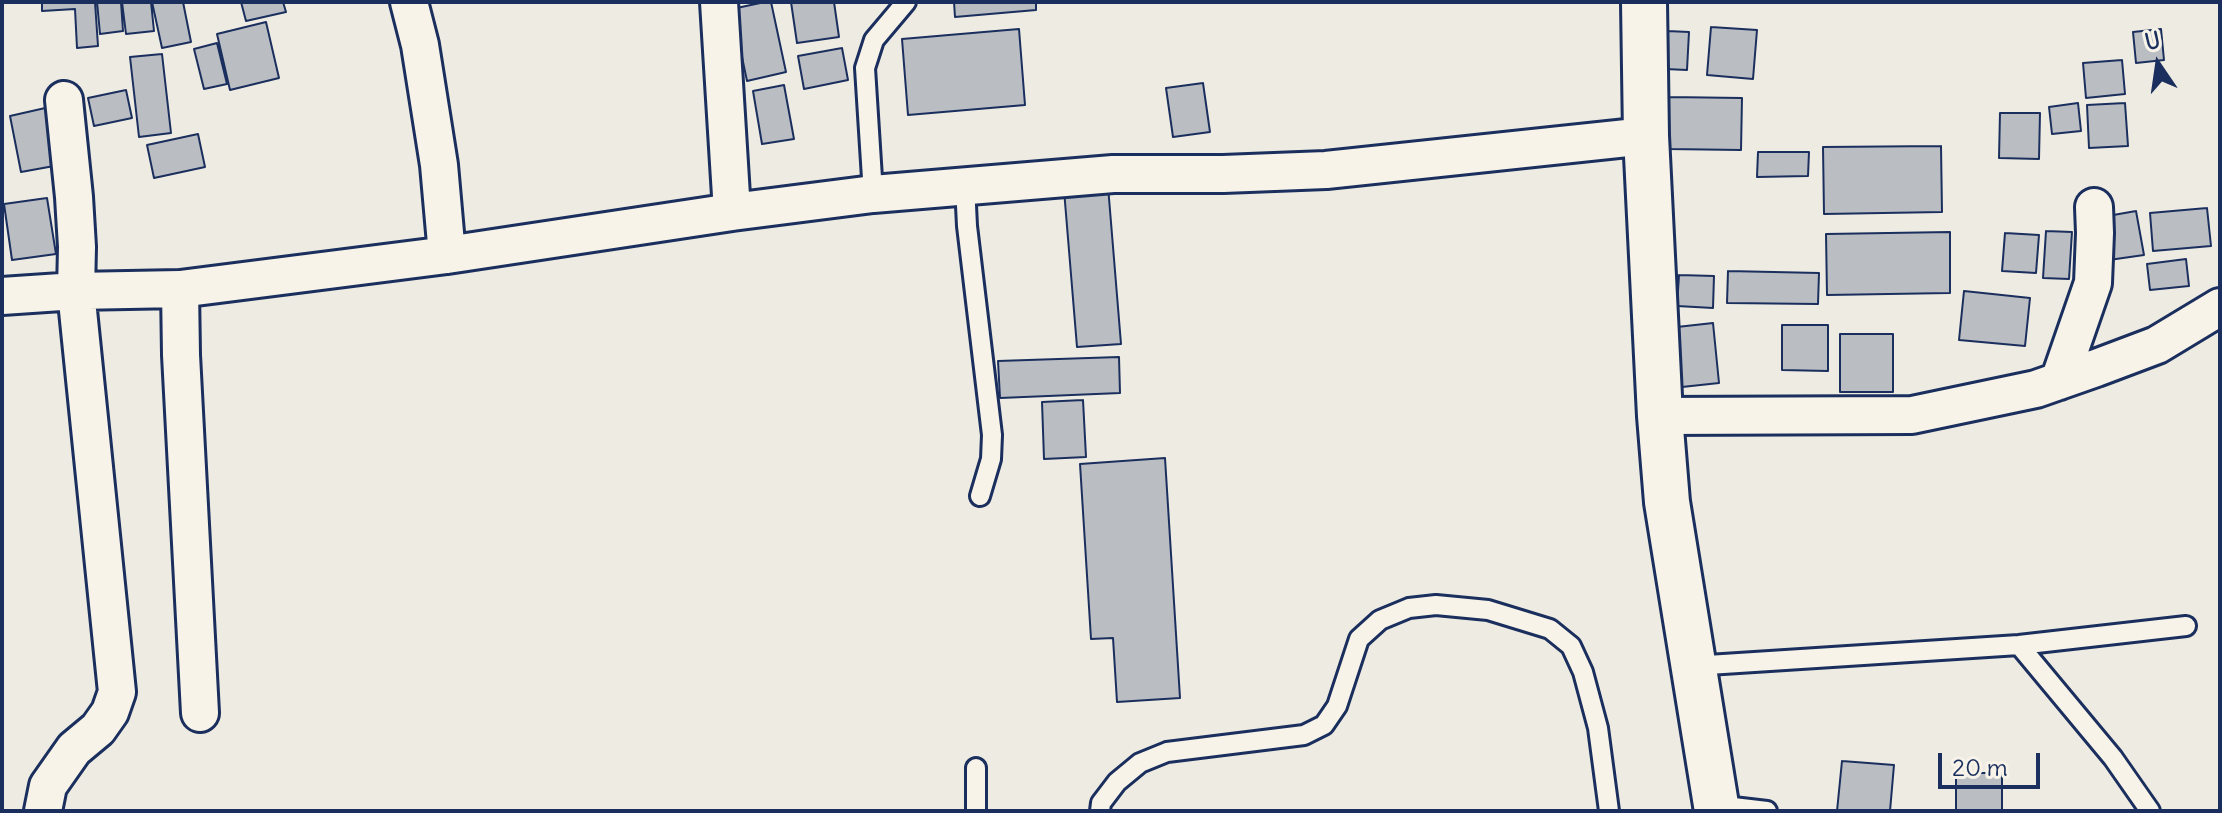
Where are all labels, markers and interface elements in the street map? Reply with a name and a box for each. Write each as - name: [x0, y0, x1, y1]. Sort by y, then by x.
- north arrow: [2118, 24, 2198, 104]
- text: U: [2142, 25, 2163, 56]
- scale bar: [1942, 737, 2044, 787]
- text: 20 m: [1952, 752, 2008, 782]

